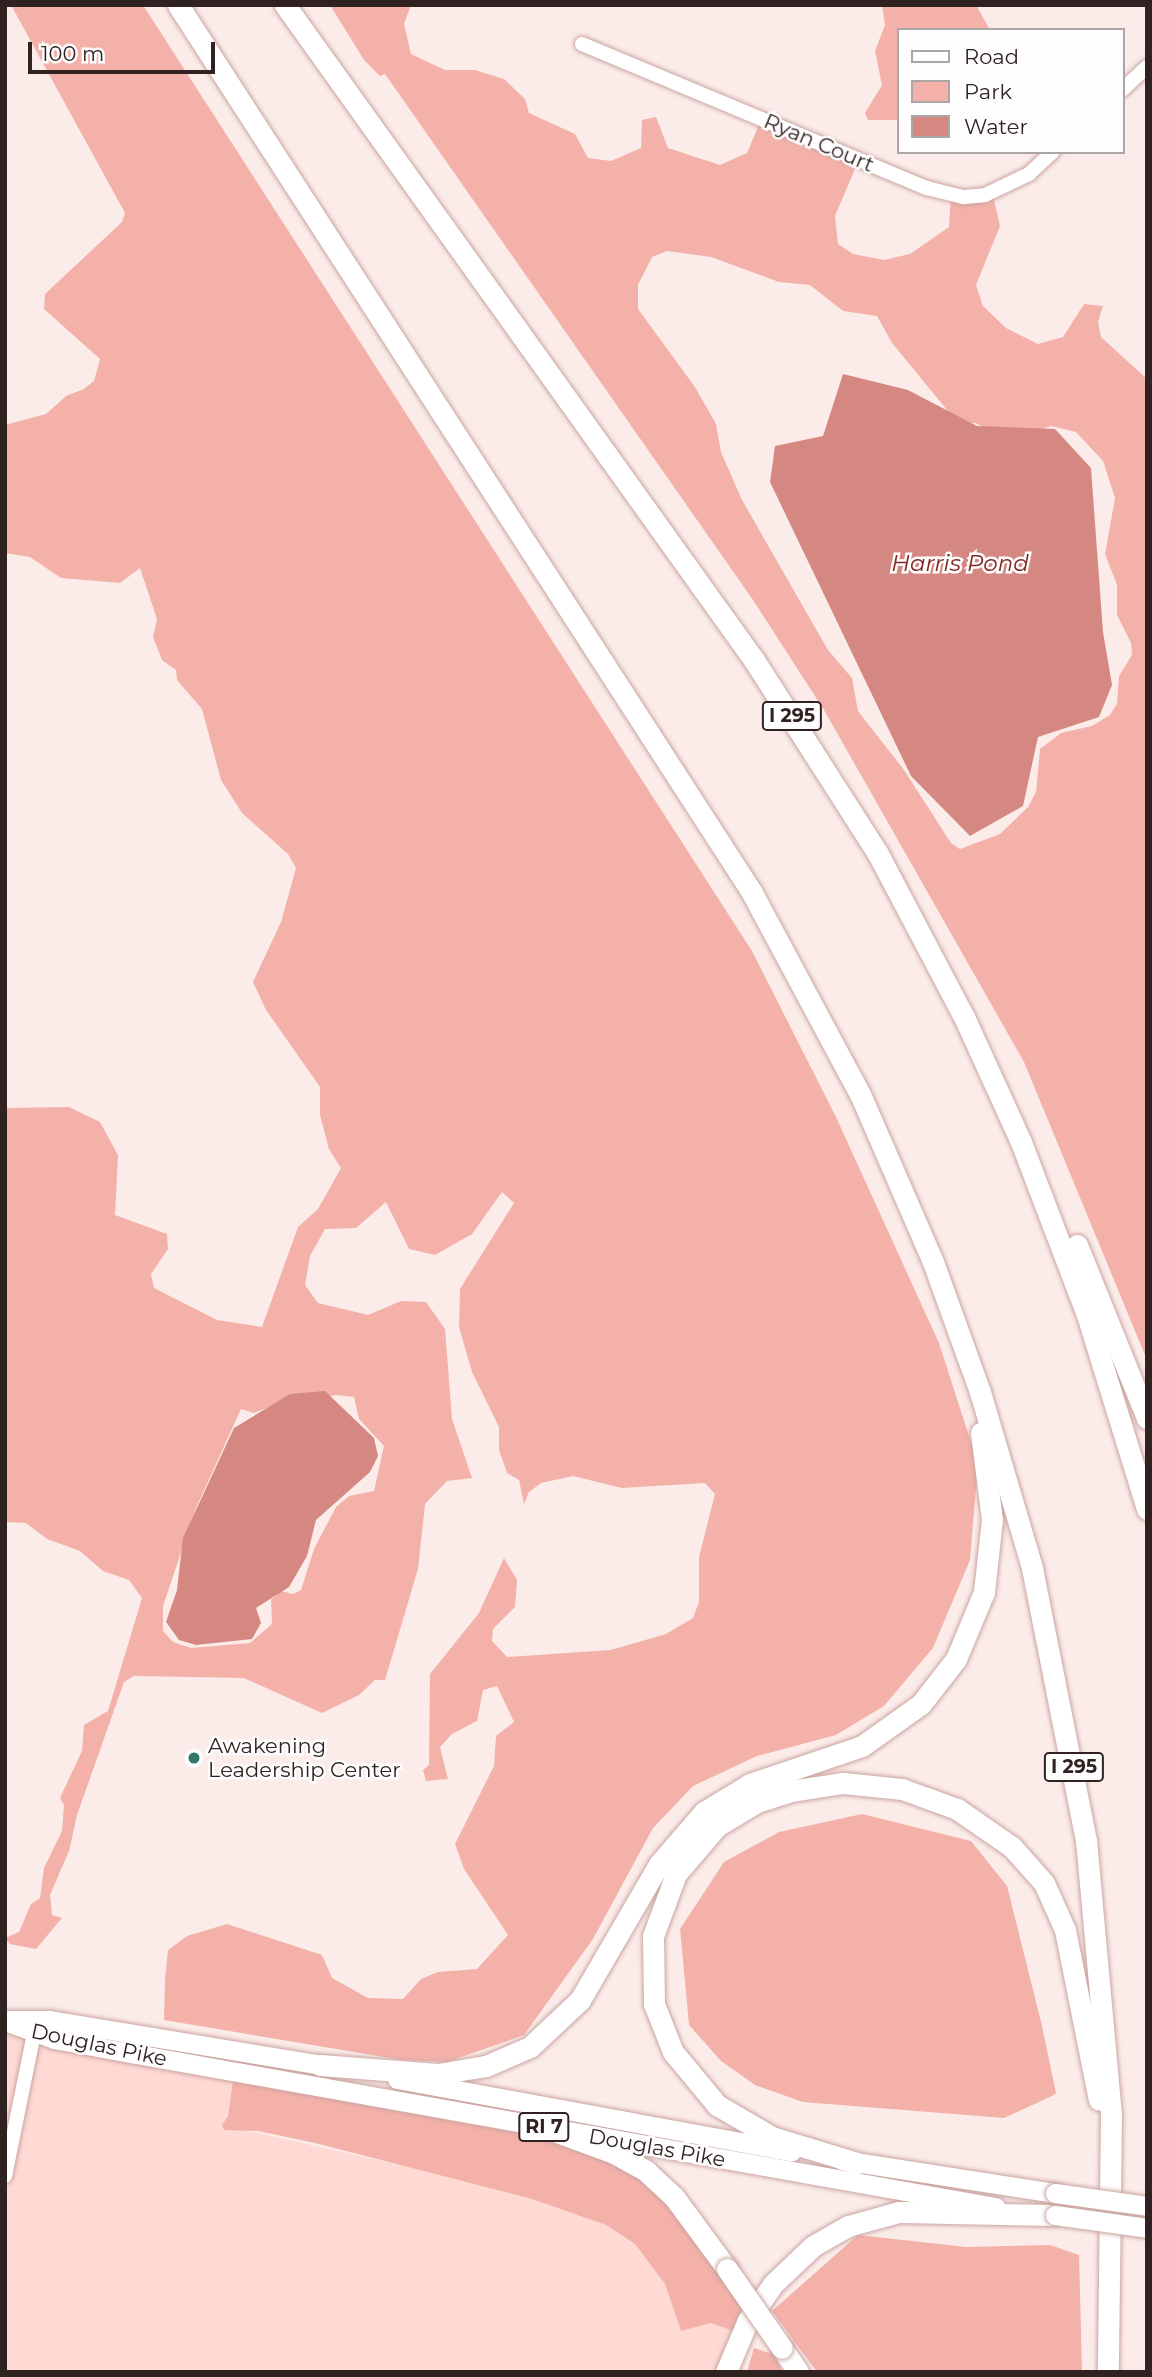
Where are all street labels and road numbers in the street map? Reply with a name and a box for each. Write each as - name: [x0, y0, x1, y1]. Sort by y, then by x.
- street label: Ryan Court: [760, 109, 878, 177]
- road number: I 295: [760, 701, 824, 732]
- road number: I 295: [1042, 1751, 1106, 1782]
- street label: Douglas Pike: [29, 2018, 169, 2072]
- road number: RI 7: [518, 2112, 570, 2142]
- street label: Douglas Pike: [587, 2124, 727, 2172]

